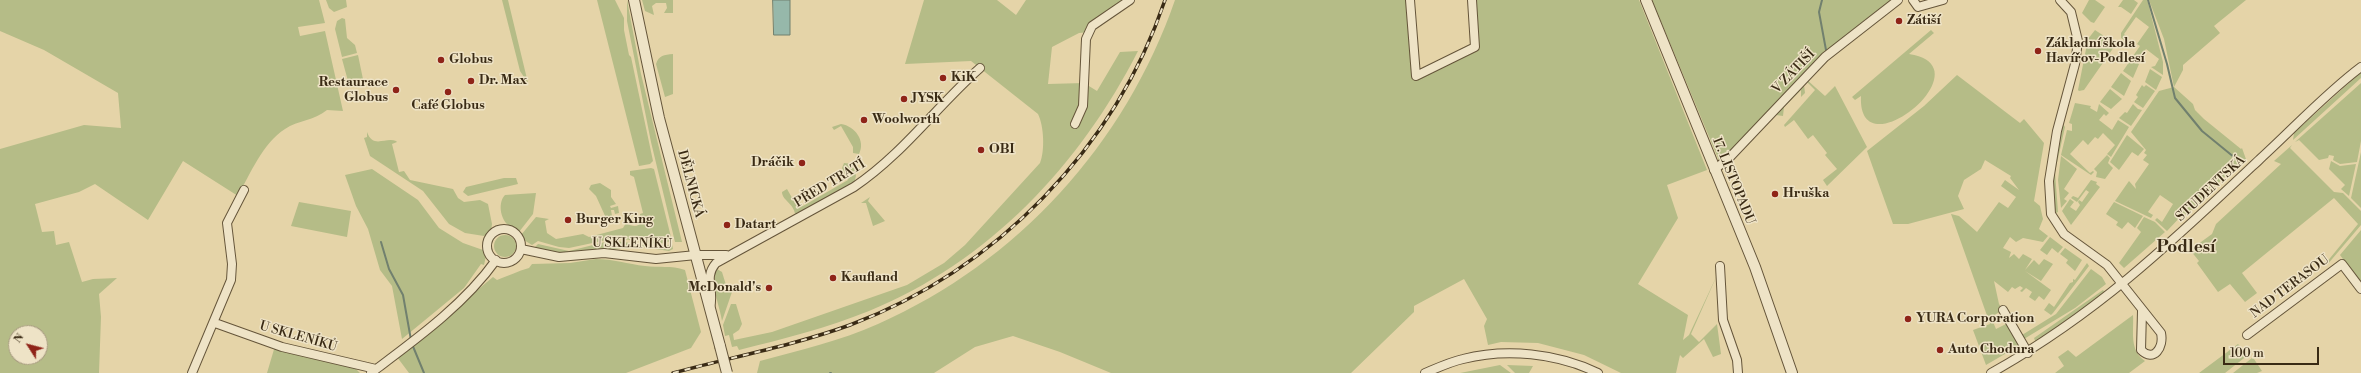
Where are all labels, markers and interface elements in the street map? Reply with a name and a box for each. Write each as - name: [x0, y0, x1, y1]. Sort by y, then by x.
- place label: Zátiší: [1907, 13, 1941, 29]
- marker: Zátiší: [1894, 16, 1904, 26]
- place label: Základní škola Havířov-Podlesí: [2046, 36, 2145, 67]
- marker: Základní škola Havířov-Podlesí: [2033, 46, 2043, 56]
- street label: V ZÁTIŠÍ: [1769, 47, 1819, 97]
- place label: Globus: [449, 52, 493, 68]
- marker: Globus: [436, 55, 446, 65]
- place label: KiK: [951, 70, 976, 86]
- place label: Dr. Max: [479, 73, 527, 89]
- marker: KiK: [938, 73, 948, 83]
- place label: Restaurace Globus: [319, 75, 388, 106]
- marker: Dr. Max: [466, 76, 476, 86]
- marker: Restaurace Globus: [391, 85, 401, 95]
- marker: Café Globus: [443, 87, 453, 97]
- place label: JYSK: [912, 91, 944, 107]
- marker: JYSK: [899, 94, 909, 104]
- place label: Café Globus: [411, 98, 485, 114]
- place label: Woolworth: [872, 112, 940, 128]
- marker: Woolworth: [859, 115, 869, 125]
- street label: 17. LISTOPADU: [1708, 135, 1758, 227]
- place label: OBI: [989, 142, 1014, 158]
- marker: OBI: [976, 145, 986, 155]
- street label: DĚLNICKÁ: [674, 149, 706, 219]
- street label: STUDENTSKÁ: [2173, 153, 2249, 225]
- place label: Dráčik: [751, 155, 794, 171]
- street label: PŘED TRATÍ: [792, 157, 868, 211]
- marker: Dráčik: [797, 158, 807, 168]
- place label: Hruška: [1783, 186, 1829, 202]
- marker: Hruška: [1770, 189, 1780, 199]
- place label: Burger King: [576, 212, 653, 228]
- marker: Burger King: [563, 215, 573, 225]
- place label: Datart: [735, 217, 776, 233]
- marker: Datart: [722, 220, 732, 230]
- street label: U SKLENÍKŮ: [592, 236, 672, 252]
- district label: Podlesí: [2156, 238, 2216, 258]
- street label: NAD TERASOU: [2248, 252, 2332, 322]
- place label: Kaufland: [841, 270, 898, 286]
- marker: Kaufland: [828, 273, 838, 283]
- place label: McDonald's: [688, 280, 761, 296]
- marker: McDonald's: [764, 283, 774, 293]
- place label: YURA Corporation: [1916, 311, 2034, 327]
- marker: YURA Corporation: [1903, 314, 1913, 324]
- street label: U SKLENÍKŮ: [257, 318, 339, 356]
- north arrow: [8, 325, 48, 365]
- text: N: [11, 331, 27, 346]
- scale bar: [2225, 339, 2321, 365]
- place label: Auto Chodura: [1948, 342, 2034, 358]
- marker: Auto Chodura: [1935, 345, 1945, 355]
- text: 100 m: [2230, 346, 2264, 361]

